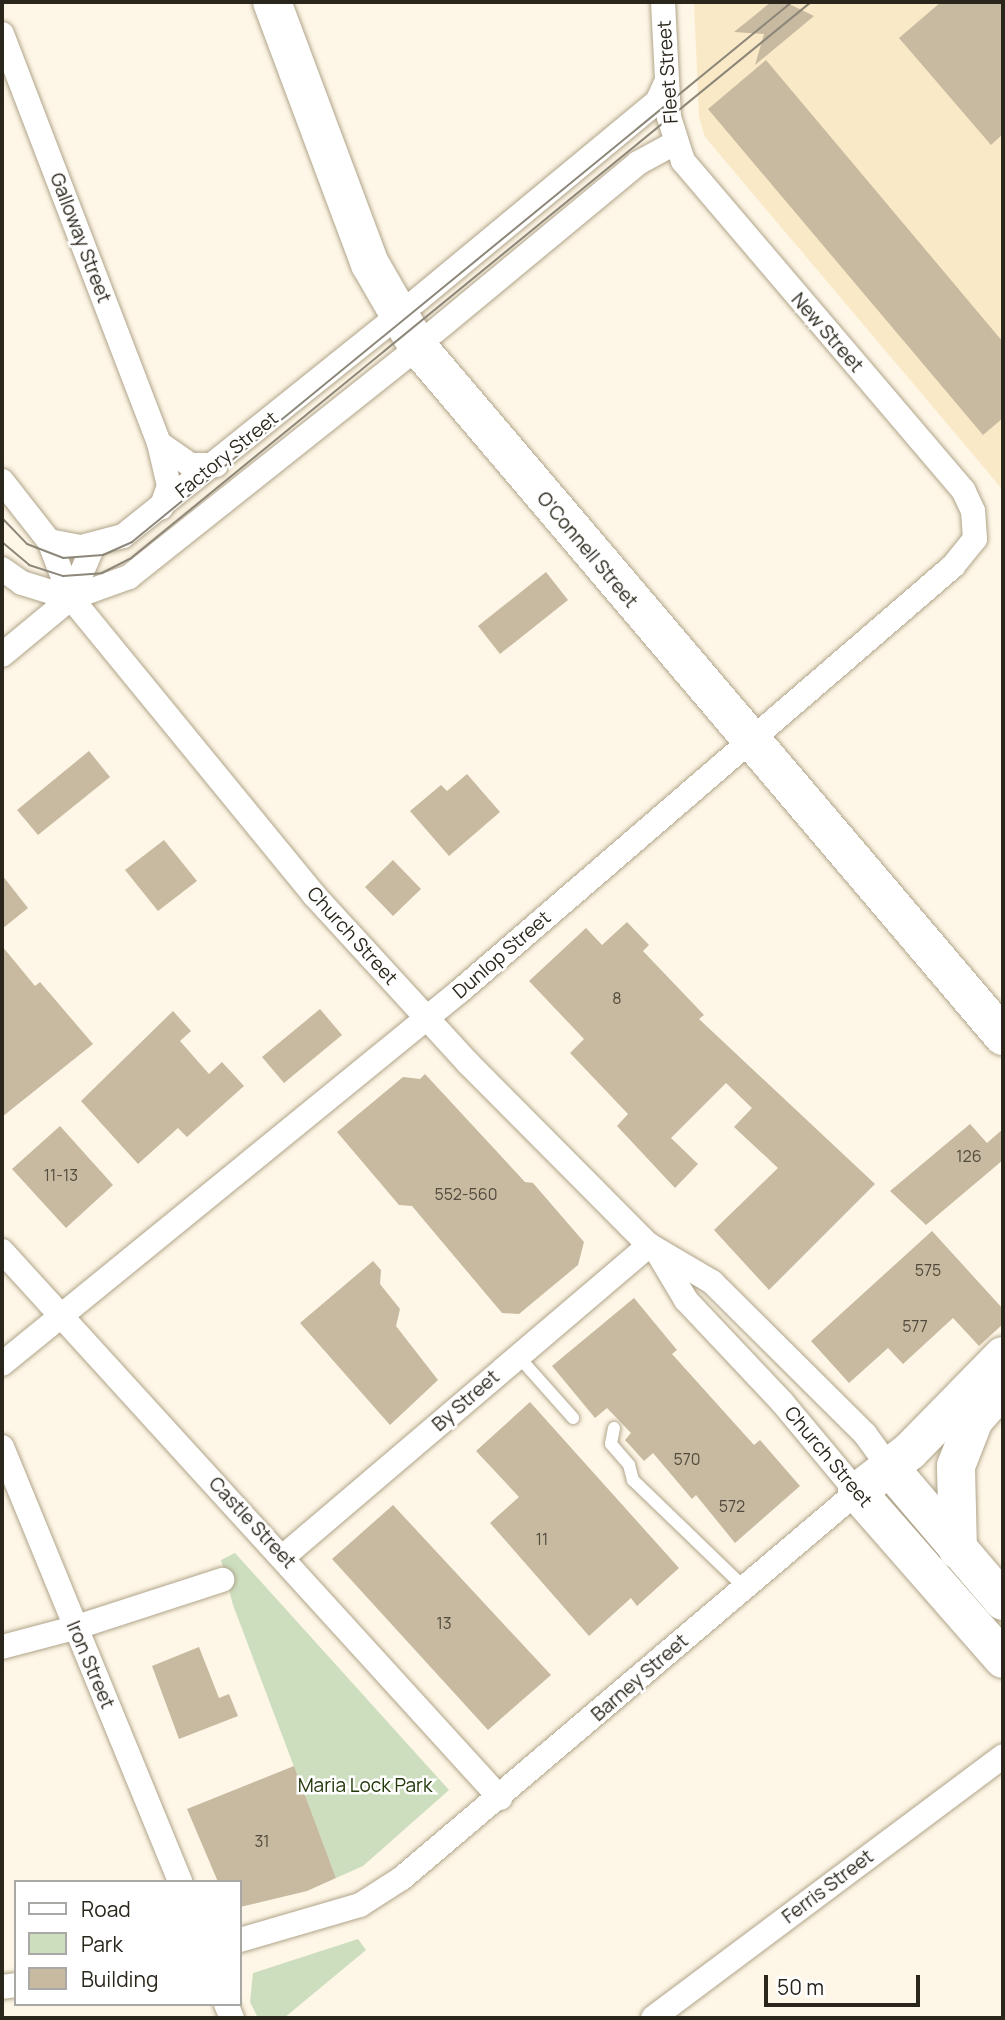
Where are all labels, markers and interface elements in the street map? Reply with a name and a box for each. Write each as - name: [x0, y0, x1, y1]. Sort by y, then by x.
- street label: Fleet Street: [653, 20, 683, 124]
- street label: Galloway Street: [45, 170, 115, 306]
- street label: New Street: [786, 289, 868, 377]
- street label: Factory Street: [171, 407, 283, 503]
- street label: O'Connell Street: [532, 487, 642, 613]
- street label: Church Street: [302, 882, 402, 990]
- street label: Dunlop Street: [449, 906, 555, 1004]
- house number: 8: [612, 988, 622, 1008]
- house number: 126: [956, 1146, 982, 1166]
- house number: 11-13: [44, 1165, 78, 1185]
- house number: 552-560: [435, 1184, 497, 1204]
- house number: 575: [915, 1260, 941, 1280]
- house number: 577: [902, 1316, 928, 1336]
- street label: By Street: [428, 1366, 504, 1436]
- street label: Church Street: [779, 1402, 877, 1512]
- house number: 570: [673, 1449, 701, 1469]
- street label: Castle Street: [204, 1472, 300, 1574]
- house number: 572: [719, 1496, 745, 1516]
- house number: 11: [536, 1529, 548, 1549]
- house number: 13: [436, 1613, 452, 1633]
- street label: Iron Street: [61, 1618, 119, 1712]
- street label: Barney Street: [587, 1630, 693, 1726]
- park label: Maria Lock Park: [298, 1775, 432, 1797]
- house number: 31: [254, 1831, 270, 1851]
- street label: Ferris Street: [778, 1845, 878, 1929]
- legend: [14, 1880, 242, 2006]
- text: Road: [81, 1895, 131, 1923]
- text: Park: [81, 1930, 123, 1958]
- scale bar: [767, 1960, 923, 2004]
- text: Building: [81, 1965, 158, 1993]
- text: 50 m: [777, 1973, 824, 2001]

